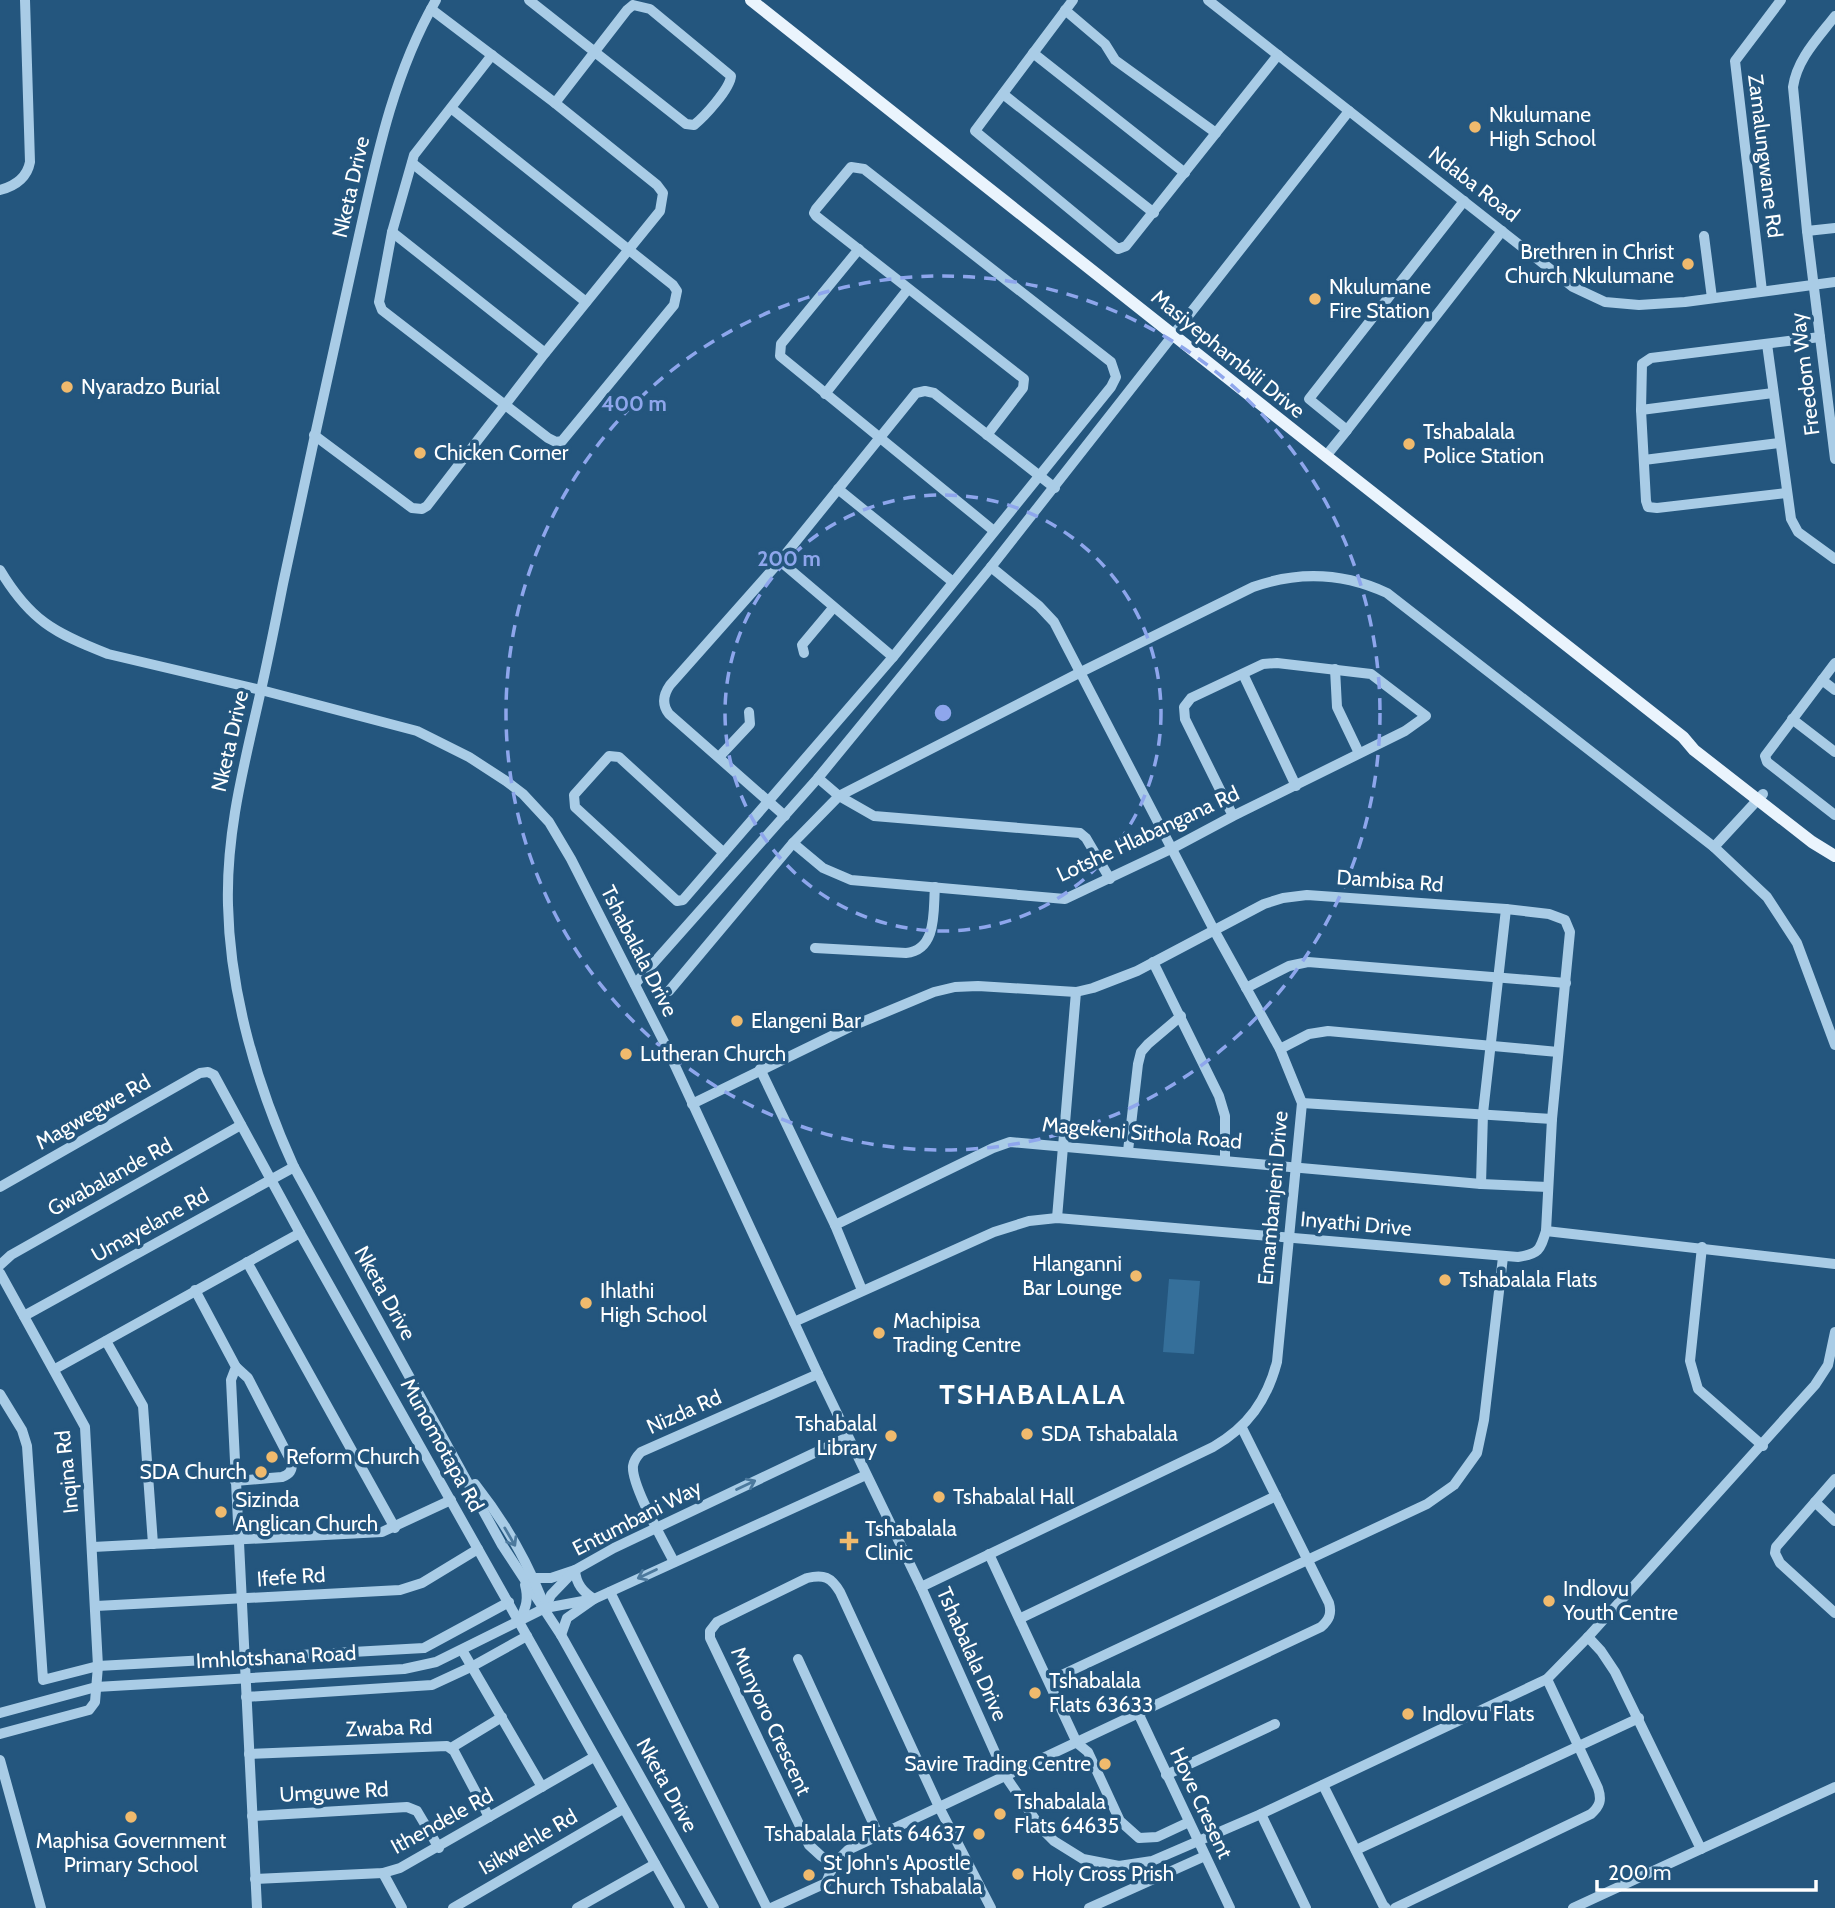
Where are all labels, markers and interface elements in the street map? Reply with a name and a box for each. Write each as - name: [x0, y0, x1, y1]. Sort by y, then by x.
- street label: Zamalungwane Rd: [1743, 73, 1788, 239]
- place label: Nkulumane High School: [1489, 102, 1596, 151]
- marker: Nkulumane High School: [1467, 119, 1483, 135]
- street label: Nketa Drive: [327, 134, 374, 240]
- street label: Ndaba Road: [1424, 140, 1525, 227]
- place label: Brethren in Christ Church Nkulumane: [1505, 239, 1674, 288]
- marker: Brethren in Christ Church Nkulumane: [1680, 256, 1696, 272]
- place label: Nkulumane Fire Station: [1329, 274, 1431, 323]
- street label: Masiyephambili Drive: [1147, 284, 1310, 423]
- marker: Nkulumane Fire Station: [1307, 291, 1323, 307]
- street label: Freedom Way: [1785, 311, 1824, 437]
- place label: Nyaradzo Burial: [81, 374, 220, 399]
- marker: Nyaradzo Burial: [59, 379, 75, 395]
- text: 400 m: [601, 391, 667, 416]
- place label: Tshabalala Police Station: [1423, 419, 1544, 468]
- marker: Tshabalala Police Station: [1401, 436, 1417, 452]
- place label: Chicken Corner: [434, 440, 569, 465]
- marker: Chicken Corner: [412, 445, 428, 461]
- text: 200 m: [757, 546, 821, 571]
- street label: Nketa Drive: [206, 688, 253, 794]
- centre of rings: [931, 701, 955, 725]
- street label: Lotshe Hlabangana Rd: [1053, 780, 1243, 887]
- street label: Dambisa Rd: [1336, 864, 1444, 897]
- street label: Tshabalala Drive: [596, 881, 683, 1021]
- place label: Elangeni Bar: [751, 1008, 861, 1033]
- marker: Elangeni Bar: [729, 1013, 745, 1029]
- place label: Lutheran Church: [640, 1041, 786, 1066]
- marker: Lutheran Church: [618, 1046, 634, 1062]
- street label: Magwegwe Rd: [31, 1069, 155, 1154]
- street label: Emambanjeni Drive: [1252, 1109, 1294, 1286]
- street label: Magekeni Sithola Road: [1041, 1111, 1243, 1154]
- street label: Gwabalande Rd: [43, 1132, 176, 1221]
- street label: Umayelane Rd: [87, 1182, 213, 1267]
- street label: Inyathi Drive: [1299, 1206, 1413, 1241]
- street label: Nketa Drive: [349, 1242, 422, 1344]
- place label: Hlanganni Bar Lounge: [1022, 1251, 1122, 1300]
- place label: Tshabalala Flats: [1459, 1267, 1598, 1292]
- marker: Hlanganni Bar Lounge: [1128, 1268, 1144, 1284]
- marker: Tshabalala Flats: [1437, 1272, 1453, 1288]
- place label: Ihlathi High School: [600, 1278, 707, 1327]
- marker: Ihlathi High School: [578, 1295, 594, 1311]
- place label: Machipisa Trading Centre: [893, 1308, 1021, 1357]
- marker: Machipisa Trading Centre: [871, 1325, 887, 1341]
- street label: Munomotapa Rd: [396, 1374, 489, 1516]
- district label: TSHABALALA: [939, 1377, 1127, 1411]
- street label: Nizda Rd: [643, 1384, 725, 1439]
- place label: Tshabalal Library: [795, 1411, 877, 1460]
- place label: SDA Tshabalala: [1041, 1421, 1178, 1446]
- marker: SDA Tshabalala: [1019, 1426, 1035, 1442]
- marker: Tshabalal Library: [883, 1428, 899, 1444]
- street label: Inqina Rd: [50, 1429, 83, 1515]
- place label: Reform Church: [286, 1444, 420, 1469]
- marker: Reform Church: [264, 1449, 280, 1465]
- place label: SDA Church: [139, 1459, 247, 1484]
- marker: SDA Church: [253, 1464, 269, 1480]
- street label: Entumbani Way: [568, 1474, 706, 1561]
- one-way arrow: [735, 1478, 756, 1491]
- place label: Tshabalal Hall: [953, 1484, 1074, 1509]
- place label: Sizinda Anglican Church: [235, 1487, 378, 1536]
- marker: Tshabalal Hall: [931, 1489, 947, 1505]
- marker: Sizinda Anglican Church: [213, 1504, 229, 1520]
- place label: Tshabalala Clinic: [865, 1516, 957, 1565]
- one-way arrow: [503, 1527, 517, 1547]
- marker: Tshabalala Clinic: [839, 1531, 859, 1551]
- street label: Ifefe Rd: [256, 1562, 326, 1591]
- one-way arrow: [637, 1568, 658, 1581]
- place label: Indlovu Youth Centre: [1562, 1576, 1678, 1625]
- street label: Tshabalala Drive: [932, 1583, 1013, 1725]
- marker: Indlovu Youth Centre: [1541, 1593, 1557, 1609]
- street label: Imhlotshana Road: [195, 1640, 357, 1673]
- street label: Munyoro Crescent: [726, 1642, 817, 1799]
- place label: Tshabalala Flats 63633: [1049, 1668, 1153, 1717]
- marker: Tshabalala Flats 63633: [1027, 1685, 1043, 1701]
- place label: Indlovu Flats: [1422, 1701, 1535, 1726]
- marker: Indlovu Flats: [1400, 1706, 1416, 1722]
- street label: Zwaba Rd: [345, 1713, 433, 1742]
- street label: Nketa Drive: [631, 1734, 704, 1836]
- street label: Hove Cresent: [1165, 1743, 1238, 1862]
- place label: Savire Trading Centre: [904, 1751, 1091, 1776]
- marker: Savire Trading Centre: [1097, 1756, 1113, 1772]
- street label: Umguwe Rd: [279, 1776, 389, 1807]
- street label: Ithendele Rd: [386, 1782, 497, 1859]
- place label: Tshabalala Flats 64635: [1014, 1789, 1119, 1838]
- street label: Isikwehle Rd: [474, 1803, 581, 1880]
- marker: Tshabalala Flats 64635: [992, 1806, 1008, 1822]
- marker: Maphisa Government Primary School: [123, 1809, 139, 1825]
- place label: Tshabalala Flats 64637: [764, 1821, 965, 1846]
- marker: Tshabalala Flats 64637: [971, 1826, 987, 1842]
- place label: Maphisa Government Primary School: [36, 1828, 226, 1877]
- scale bar: [1597, 1848, 1816, 1892]
- place label: St John's Apostle Church Tshabalala: [823, 1850, 982, 1899]
- text: 200 m: [1608, 1860, 1671, 1885]
- place label: Holy Cross Prish: [1032, 1861, 1174, 1886]
- marker: Holy Cross Prish: [1010, 1866, 1026, 1882]
- marker: St John's Apostle Church Tshabalala: [801, 1867, 817, 1883]

